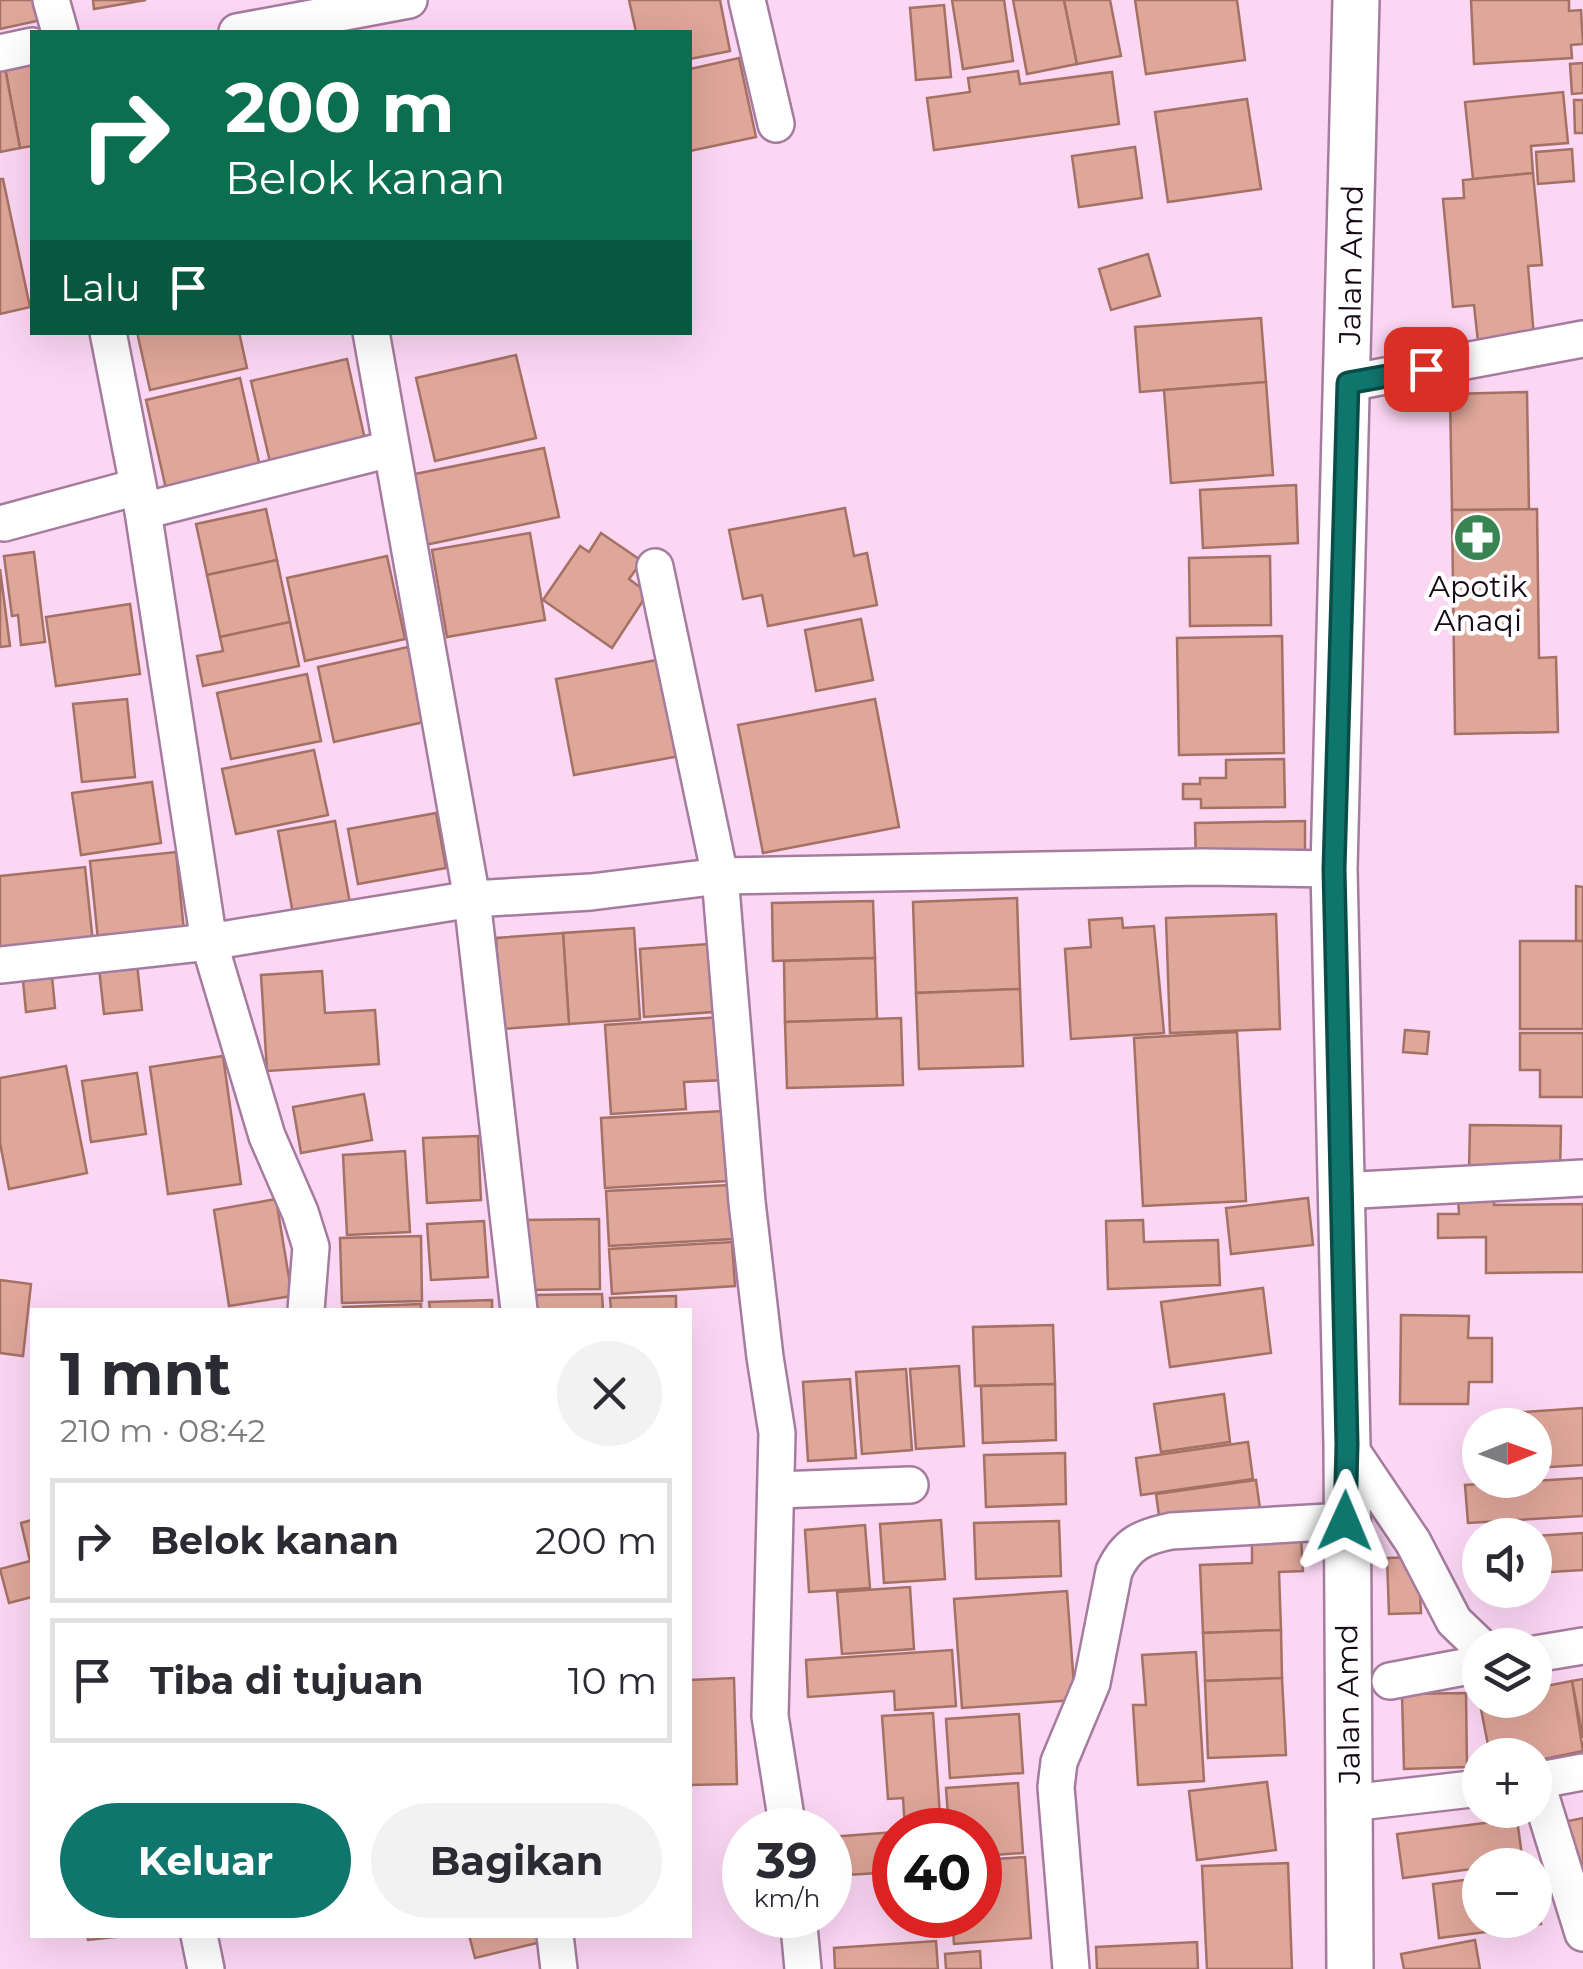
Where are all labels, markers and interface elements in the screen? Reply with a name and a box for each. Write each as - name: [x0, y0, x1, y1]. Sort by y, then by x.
- text: 200 m: [225, 64, 455, 150]
- icon: right: [60, 70, 190, 200]
- text: Belok kanan: [225, 150, 506, 205]
- street label: Jalan Amd: [1331, 185, 1371, 346]
- icon: arrive: [161, 260, 216, 315]
- text: Lalu: [60, 264, 141, 311]
- pin: [1384, 327, 1469, 412]
- icon: arrive: [1399, 342, 1454, 397]
- pharmacy icon: Apotik Anaqi: [1452, 511, 1504, 563]
- place label: Apotik Anaqi: [1429, 568, 1527, 639]
- text: 1 mnt: [60, 1337, 231, 1410]
- button: close: [557, 1341, 662, 1446]
- north arrow: [1462, 1408, 1552, 1498]
- map controls: [1462, 1408, 1552, 1938]
- text: 210 m · 08:42: [60, 1411, 266, 1450]
- position arrow: [1293, 1469, 1397, 1573]
- icon: right: [65, 1513, 120, 1568]
- text: Belok kanan: [150, 1517, 399, 1564]
- text: 200 m: [535, 1517, 657, 1564]
- button: sound: [1462, 1518, 1552, 1608]
- street label: Jalan Amd: [1328, 1624, 1368, 1785]
- button: layers: [1462, 1628, 1552, 1718]
- icon: arrive: [65, 1653, 120, 1708]
- text: Tiba di tujuan: [150, 1657, 424, 1704]
- text: 10 m: [568, 1657, 657, 1704]
- button: +: [1462, 1738, 1552, 1828]
- button: Keluar: [60, 1803, 351, 1918]
- button: Bagikan: [371, 1803, 662, 1918]
- speed limit sign: 40: [872, 1808, 1002, 1938]
- text: 39: [756, 1830, 818, 1891]
- button: −: [1462, 1848, 1552, 1938]
- text: km/h: [754, 1883, 820, 1913]

